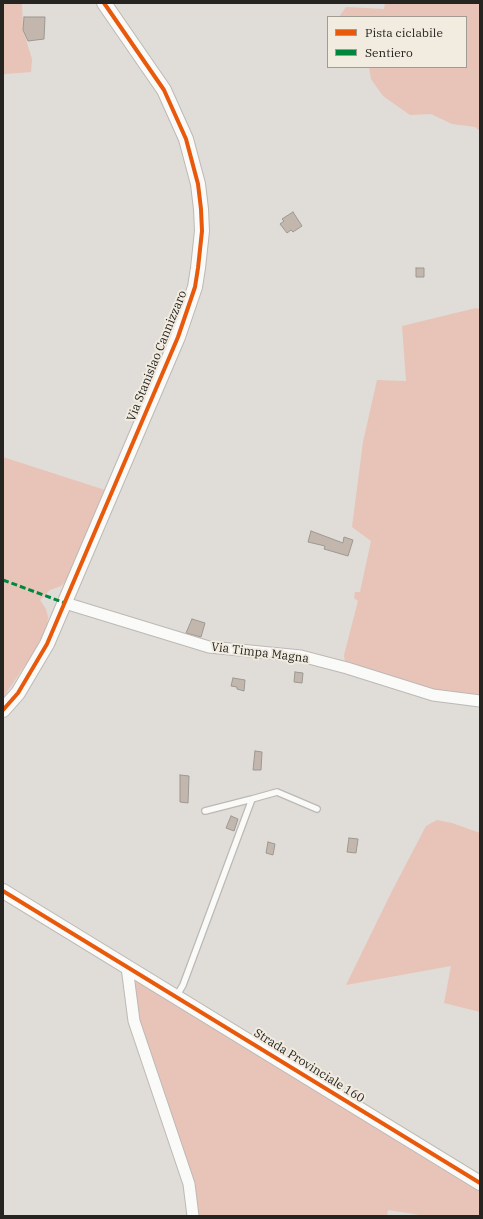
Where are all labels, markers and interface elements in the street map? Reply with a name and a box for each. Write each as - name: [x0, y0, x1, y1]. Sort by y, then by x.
- legend: [327, 16, 467, 68]
- text: Pista ciclabile: [365, 25, 443, 40]
- text: Sentiero: [365, 45, 413, 60]
- street label: Via Stanislao Cannizzaro: [124, 288, 190, 424]
- street label: Via Timpa Magna: [210, 640, 310, 666]
- street label: Strada Provinciale 160: [251, 1026, 367, 1106]

